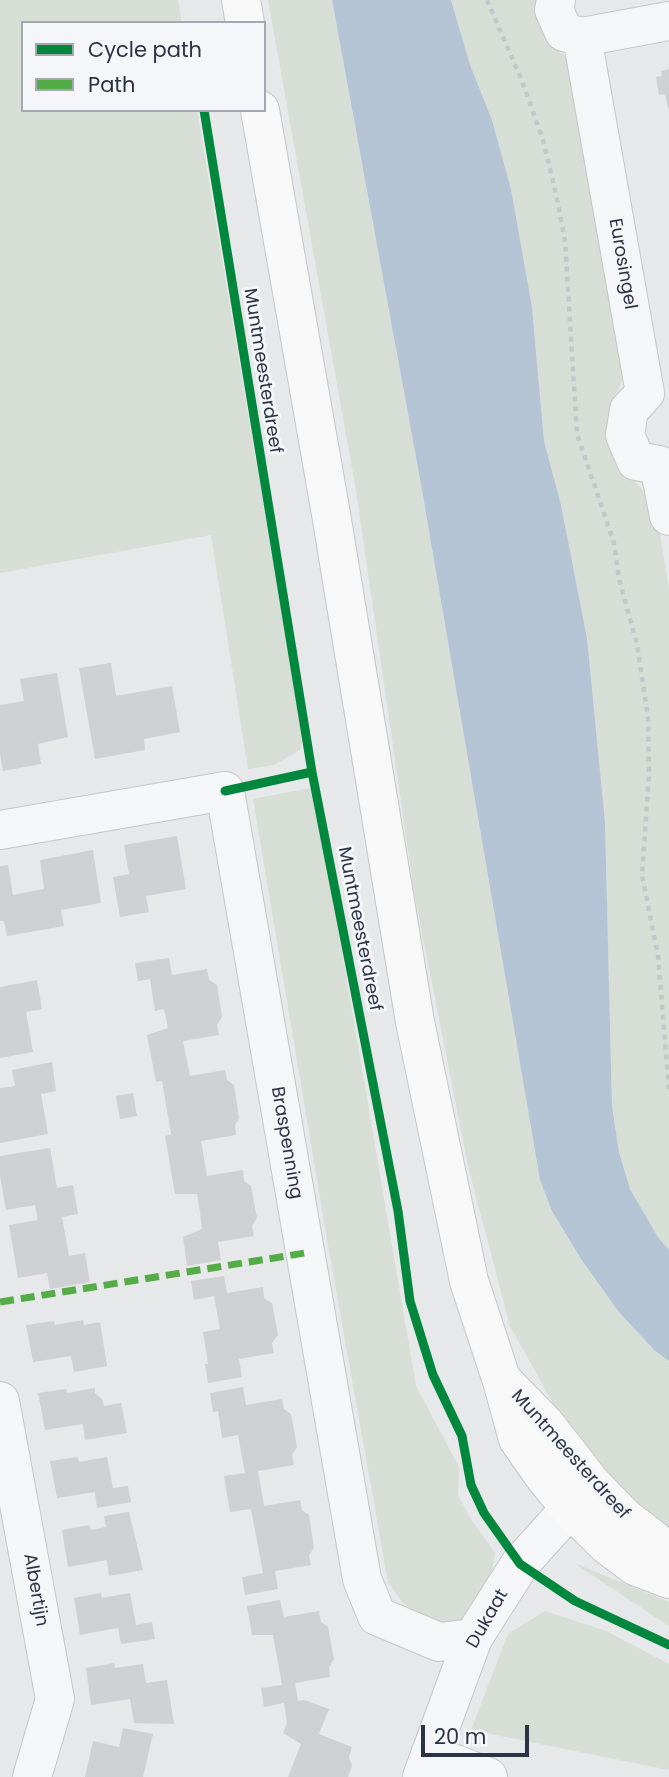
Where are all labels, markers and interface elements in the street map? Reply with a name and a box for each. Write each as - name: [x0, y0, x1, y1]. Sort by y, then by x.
- legend: [21, 21, 266, 112]
- text: Cycle path: [88, 35, 202, 64]
- text: Path: [88, 70, 135, 99]
- street label: Eurosingel: [603, 217, 641, 311]
- street label: Muntmeesterdreef: [238, 287, 286, 455]
- street label: Muntmeesterdreef: [332, 845, 386, 1013]
- street label: Braspenning: [265, 1085, 307, 1201]
- street label: Muntmeesterdreef: [506, 1386, 634, 1524]
- street label: Albertijn: [18, 1552, 52, 1628]
- street label: Dukaat: [463, 1586, 513, 1652]
- scale bar: [424, 1710, 532, 1754]
- text: 20 m: [434, 1722, 487, 1751]

